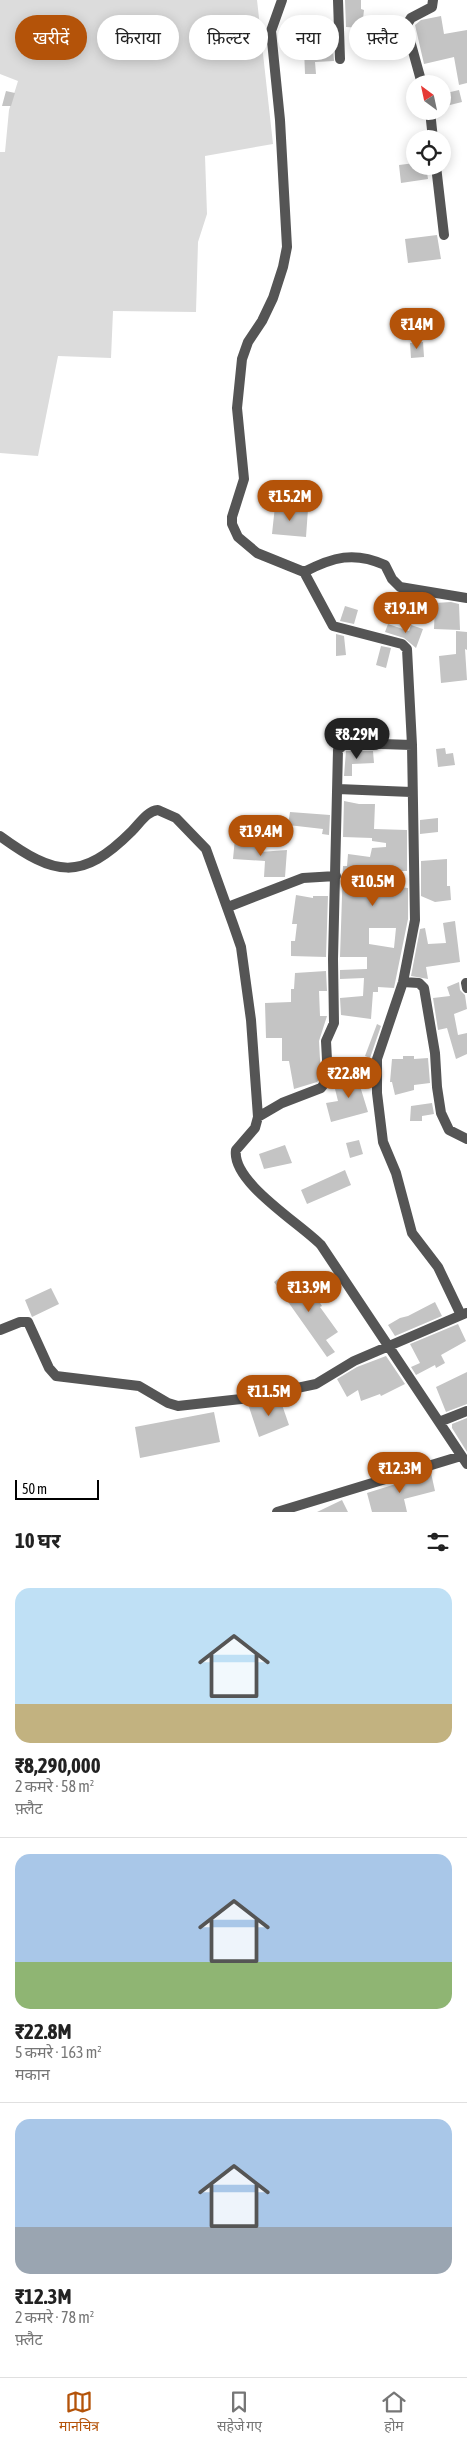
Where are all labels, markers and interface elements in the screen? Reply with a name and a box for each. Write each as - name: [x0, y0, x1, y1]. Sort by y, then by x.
- chip: खरीदें: [15, 15, 87, 60]
- chip: किराया: [97, 15, 179, 60]
- chip: फ़िल्टर: [189, 15, 268, 60]
- chip: नया: [278, 15, 339, 60]
- chip: फ़्लैट: [349, 15, 416, 60]
- north arrow: [406, 75, 451, 120]
- map controls: [406, 75, 451, 175]
- button: locate: [406, 130, 451, 175]
- pin: ₹14M: [387, 308, 447, 350]
- text: ₹14M: [401, 315, 433, 333]
- pin: ₹15.2M: [249, 480, 331, 522]
- text: ₹15.2M: [268, 487, 312, 505]
- pin: ₹19.1M: [365, 592, 447, 634]
- text: ₹19.1M: [384, 599, 428, 617]
- pin: ₹8.29M: [316, 718, 398, 760]
- text: ₹8.29M: [335, 725, 379, 743]
- pin: ₹19.4M: [220, 814, 302, 857]
- text: ₹19.4M: [239, 822, 283, 840]
- pin: ₹10.5M: [332, 864, 414, 907]
- text: ₹10.5M: [351, 872, 395, 890]
- pin: ₹22.8M: [308, 1056, 390, 1099]
- text: ₹22.8M: [327, 1064, 371, 1082]
- pin: ₹13.9M: [268, 1270, 350, 1313]
- text: ₹13.9M: [287, 1278, 331, 1296]
- pin: ₹11.5M: [228, 1374, 310, 1417]
- text: ₹11.5M: [247, 1382, 291, 1400]
- pin: ₹12.3M: [359, 1452, 441, 1494]
- text: ₹12.3M: [378, 1459, 422, 1477]
- scale bar: [15, 1477, 99, 1500]
- text: 50 m: [22, 1481, 47, 1497]
- text: 10 घर: [15, 1528, 61, 1552]
- icon: filters: [424, 1528, 452, 1556]
- icon: home: [189, 1621, 279, 1711]
- text: ₹8,290,000: [15, 1753, 101, 1777]
- text: 2 कमरे · 58 m²: [15, 1777, 94, 1795]
- text: फ़्लैट: [15, 1799, 43, 1817]
- icon: home: [189, 1886, 279, 1976]
- text: ₹22.8M: [15, 2019, 71, 2043]
- text: 5 कमरे · 163 m²: [15, 2043, 102, 2061]
- text: मकान: [15, 2065, 50, 2083]
- icon: home: [189, 2151, 279, 2241]
- text: ₹12.3M: [15, 2284, 71, 2308]
- text: 2 कमरे · 78 m²: [15, 2308, 94, 2326]
- text: फ़्लैट: [15, 2330, 43, 2348]
- tab: मानचित्र: [59, 2388, 99, 2437]
- tab: सहेजे गए: [217, 2388, 262, 2437]
- tab: होम: [380, 2388, 408, 2437]

